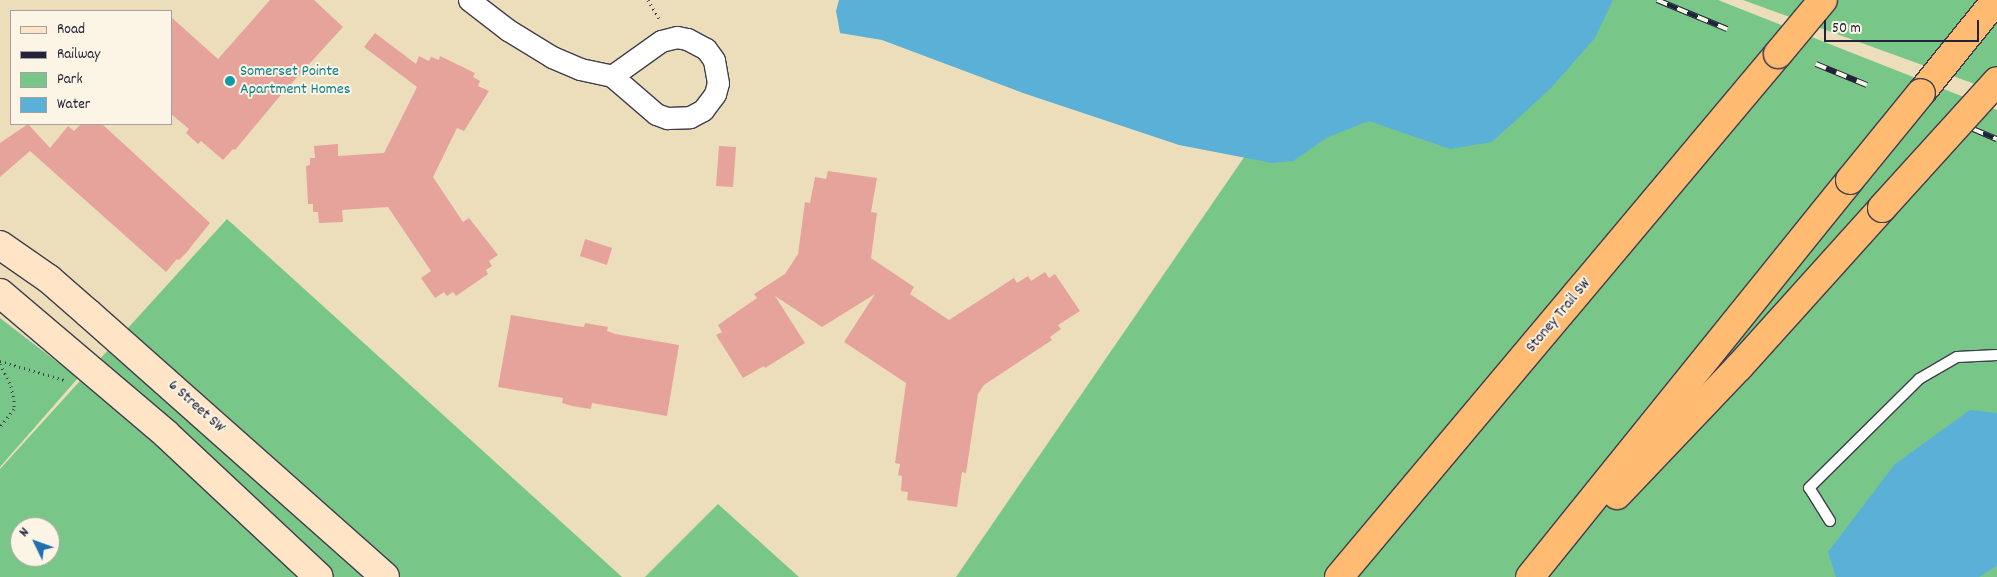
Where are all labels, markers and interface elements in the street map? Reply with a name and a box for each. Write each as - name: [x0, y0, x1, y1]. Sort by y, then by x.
- legend: [10, 10, 172, 125]
- scale bar: [1827, 10, 1982, 42]
- text: 50 m: [1832, 18, 1861, 40]
- text: Road: [57, 19, 85, 41]
- text: Railway: [57, 44, 100, 66]
- place label: Somerset Pointe Apartment Homes: [240, 62, 351, 100]
- text: Park: [57, 69, 83, 91]
- marker: Somerset Pointe Apartment Homes: [224, 75, 236, 87]
- text: Water: [57, 94, 90, 116]
- street label: Stoney Trail SW: [1522, 275, 1596, 357]
- street label: 6 Street SW: [163, 376, 229, 438]
- north arrow: [10, 517, 60, 567]
- text: N: [15, 523, 34, 542]

